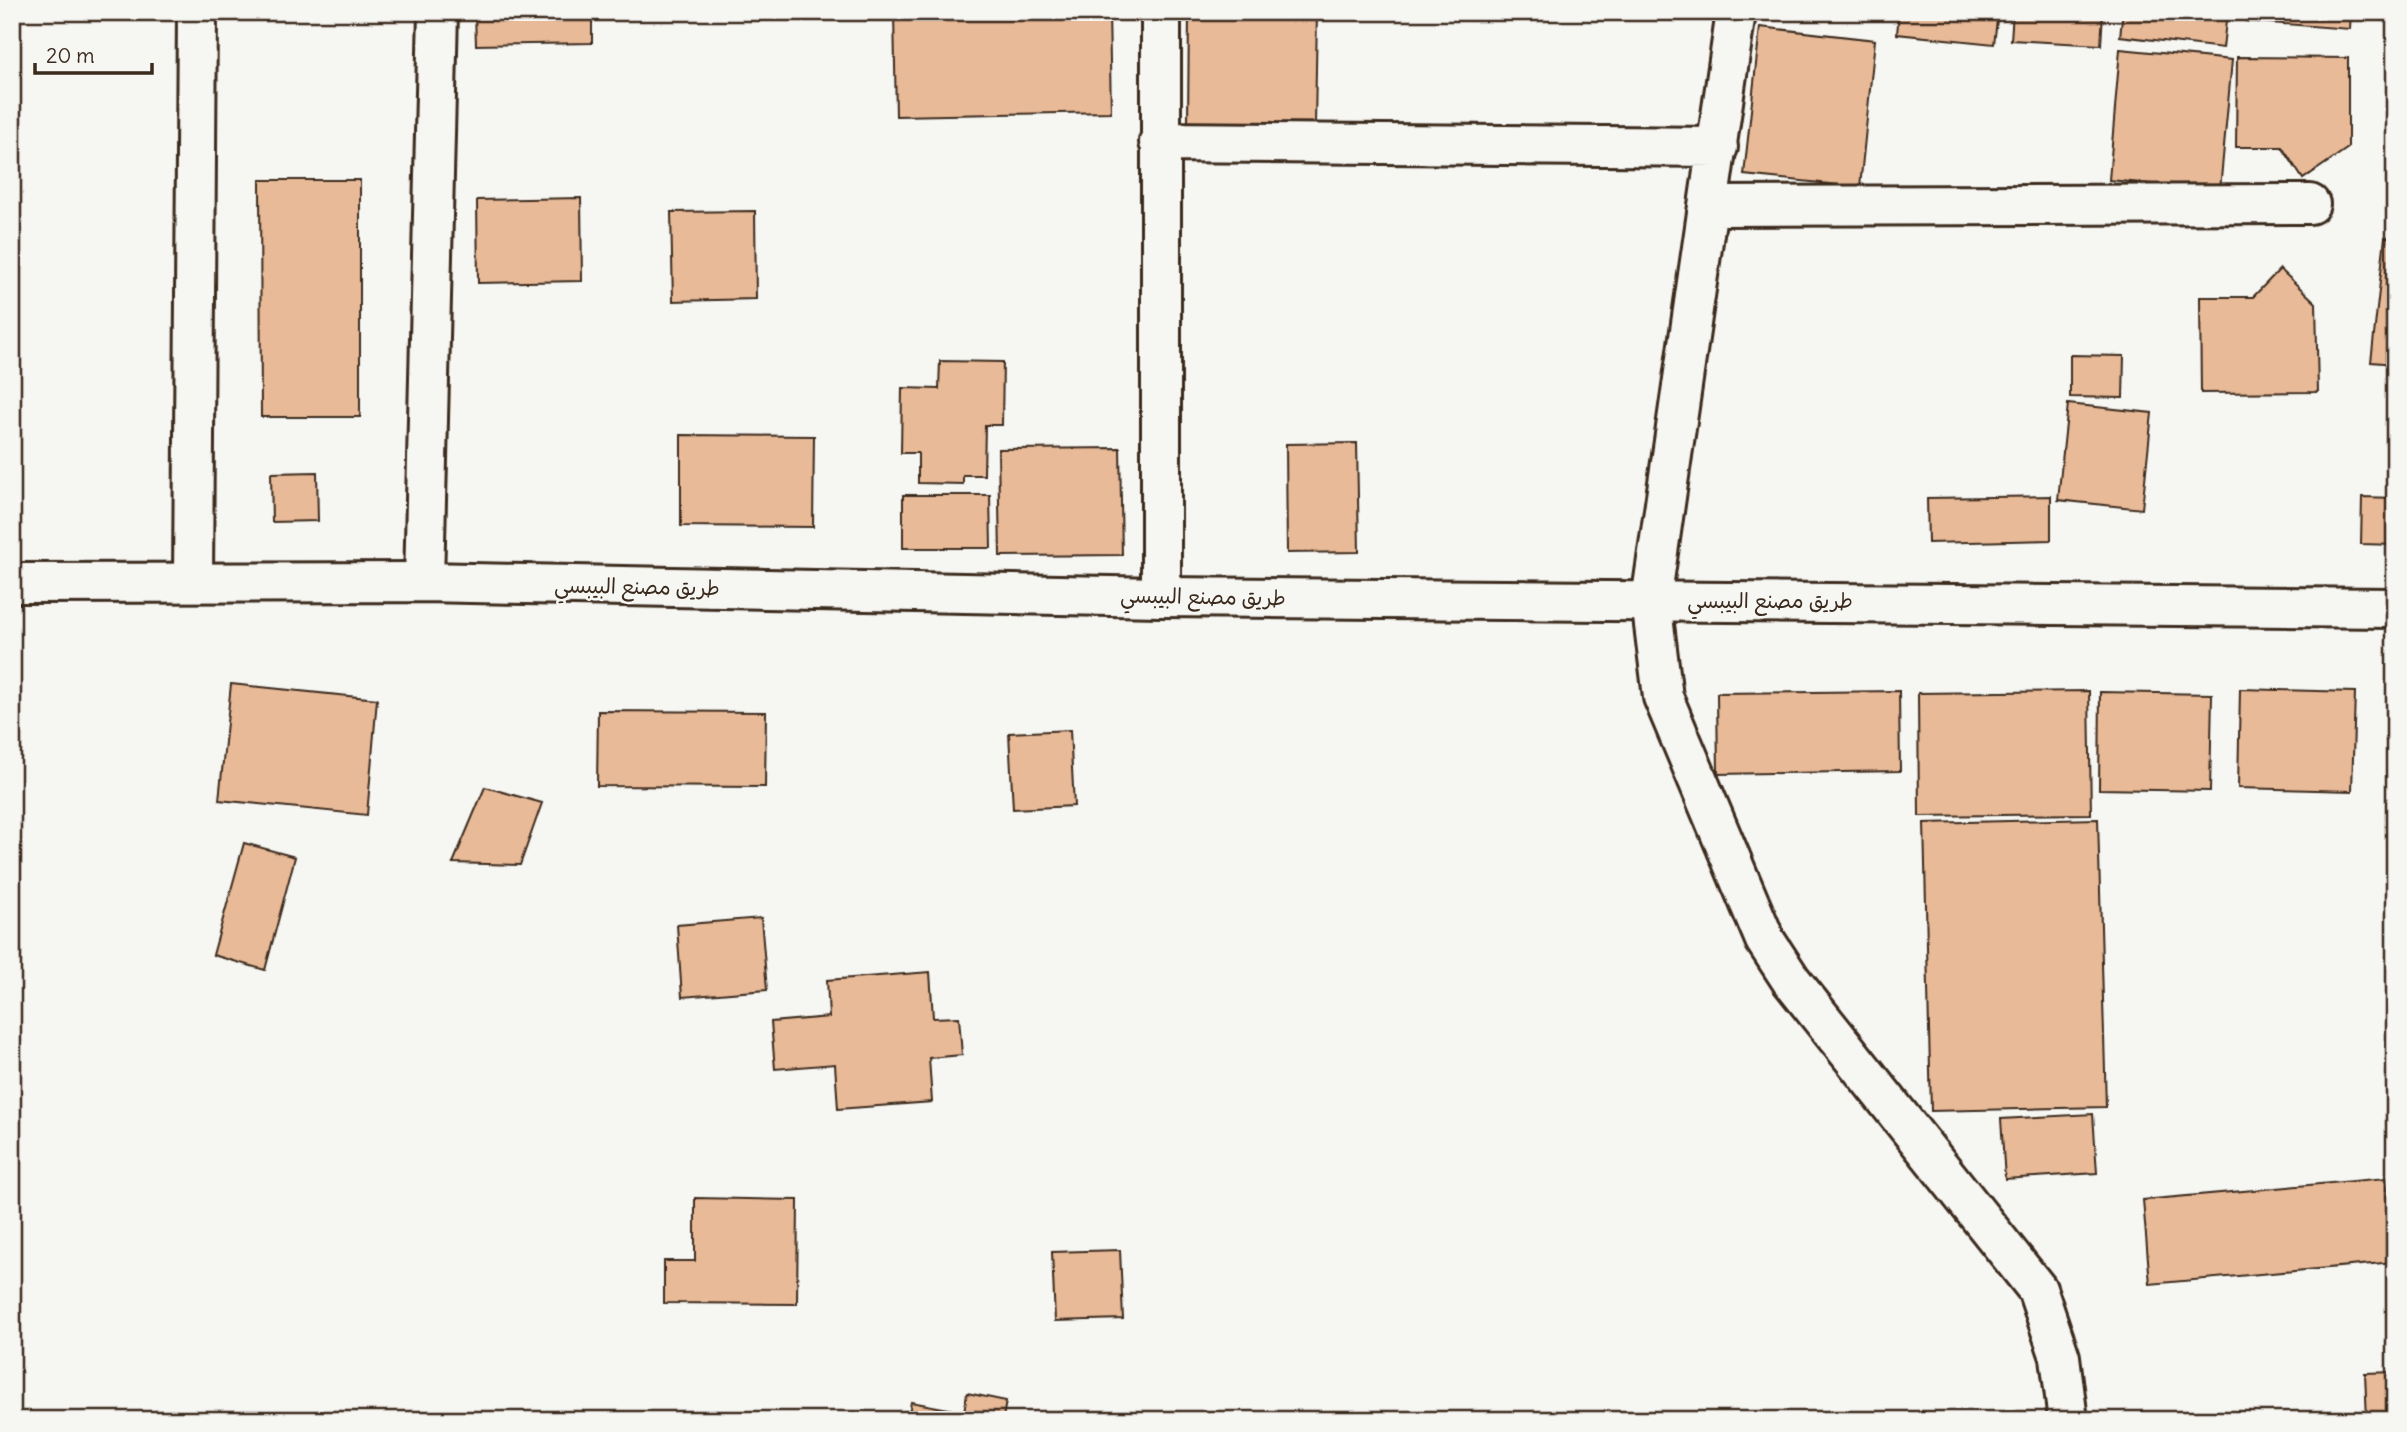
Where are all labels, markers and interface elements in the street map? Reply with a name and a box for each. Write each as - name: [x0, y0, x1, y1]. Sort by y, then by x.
- scale bar: [35, 32, 152, 76]
- text: 20 m: [46, 42, 95, 69]
- street label: طريق مصنع البيبسي: [554, 572, 720, 607]
- street label: طريق مصنع البيبسي: [1120, 582, 1286, 617]
- street label: طريق مصنع البيبسي: [1687, 587, 1853, 620]

